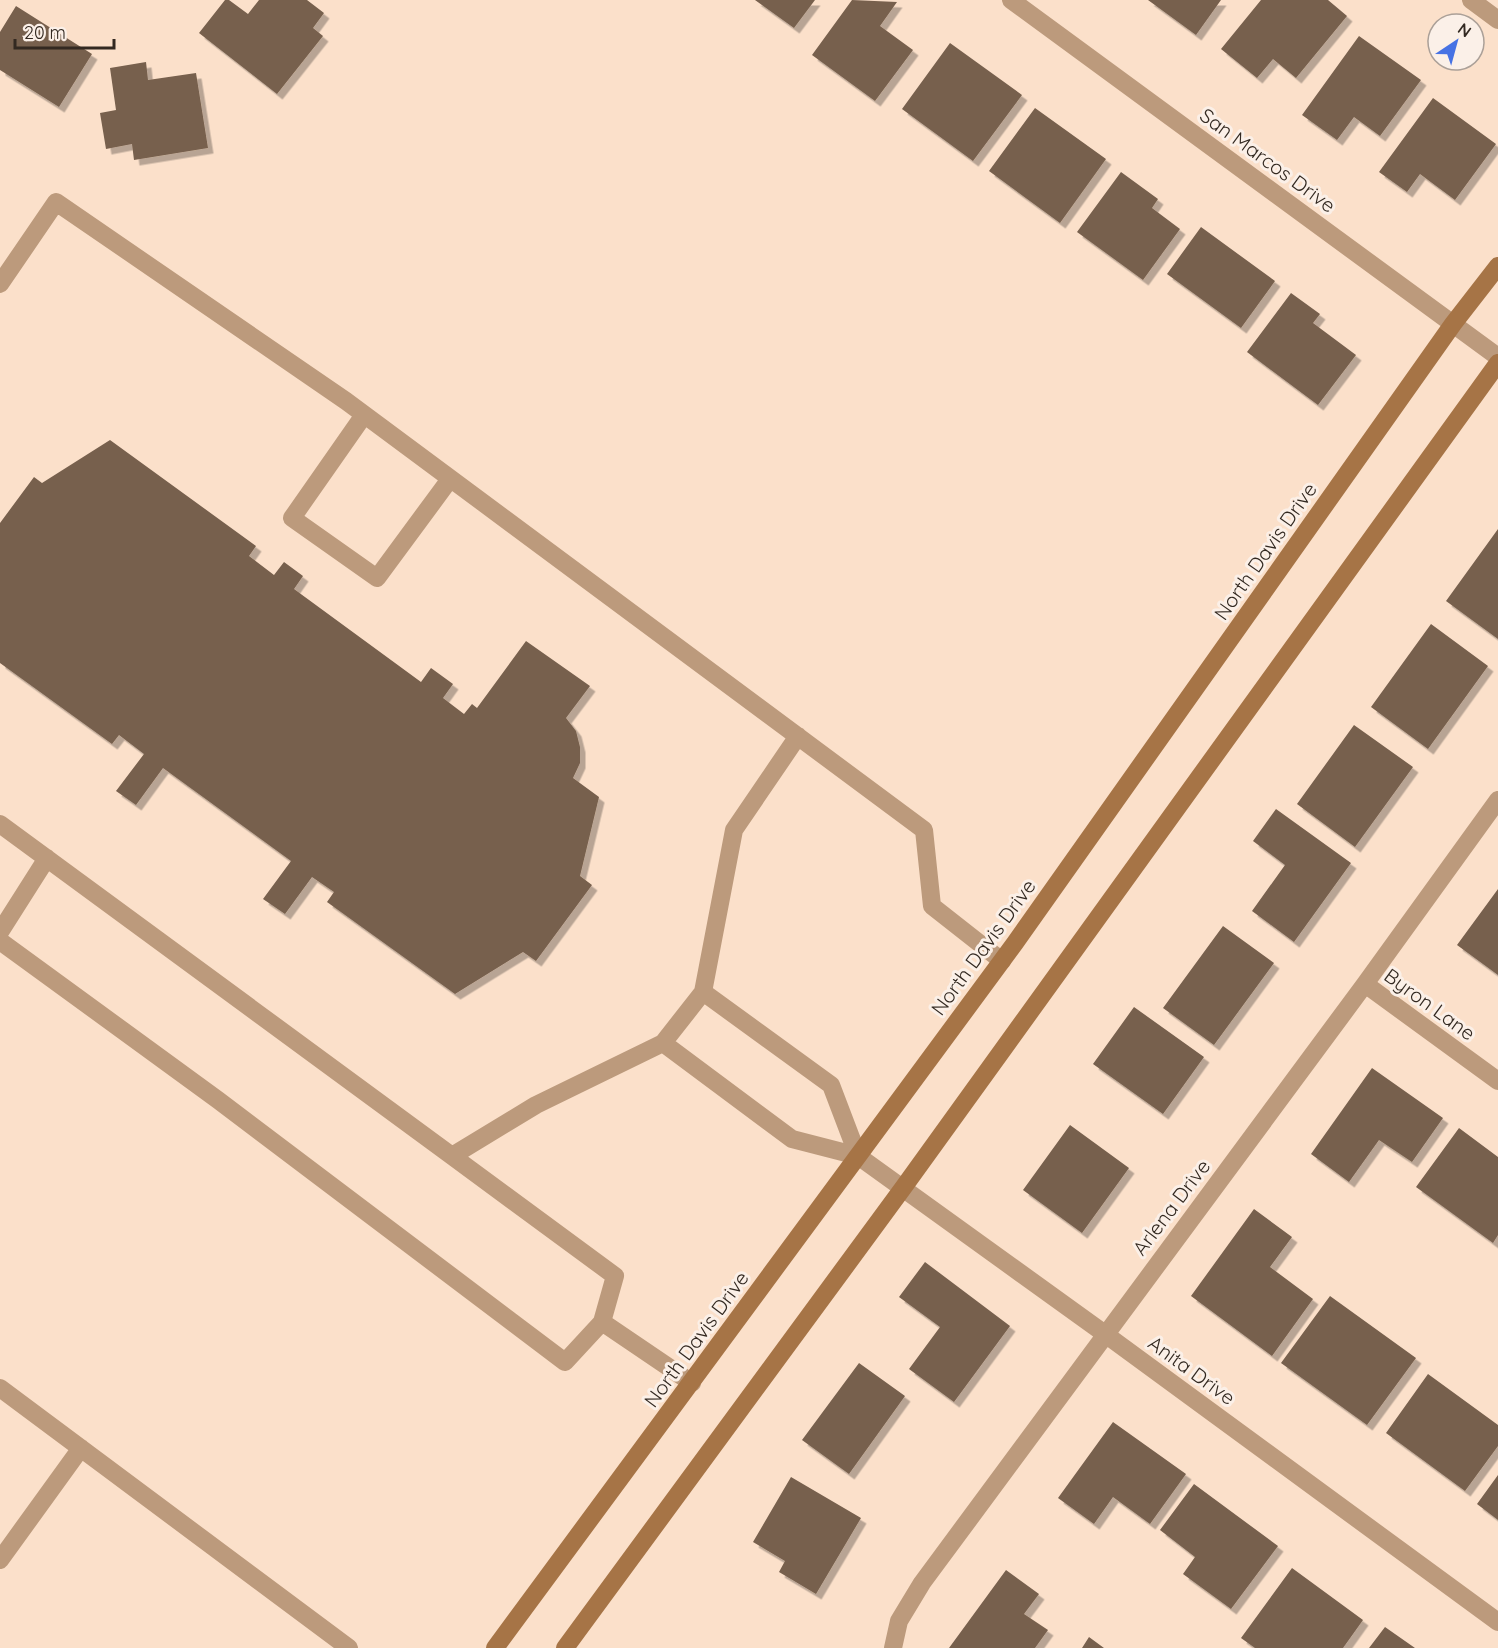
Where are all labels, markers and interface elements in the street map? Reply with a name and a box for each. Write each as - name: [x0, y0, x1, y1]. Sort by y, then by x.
- scale bar: [15, 12, 114, 50]
- north arrow: [1426, 12, 1486, 72]
- text: N: [1454, 18, 1475, 41]
- text: 20 m: [24, 21, 66, 44]
- street label: San Marcos Drive: [1195, 102, 1341, 218]
- street label: North Davis Drive: [1208, 477, 1322, 625]
- street label: North Davis Drive: [925, 874, 1041, 1020]
- street label: Byron Lane: [1380, 963, 1480, 1045]
- street label: Arlena Drive: [1127, 1154, 1215, 1260]
- street label: North Davis Drive: [638, 1266, 754, 1412]
- street label: Anita Drive: [1144, 1330, 1240, 1410]

